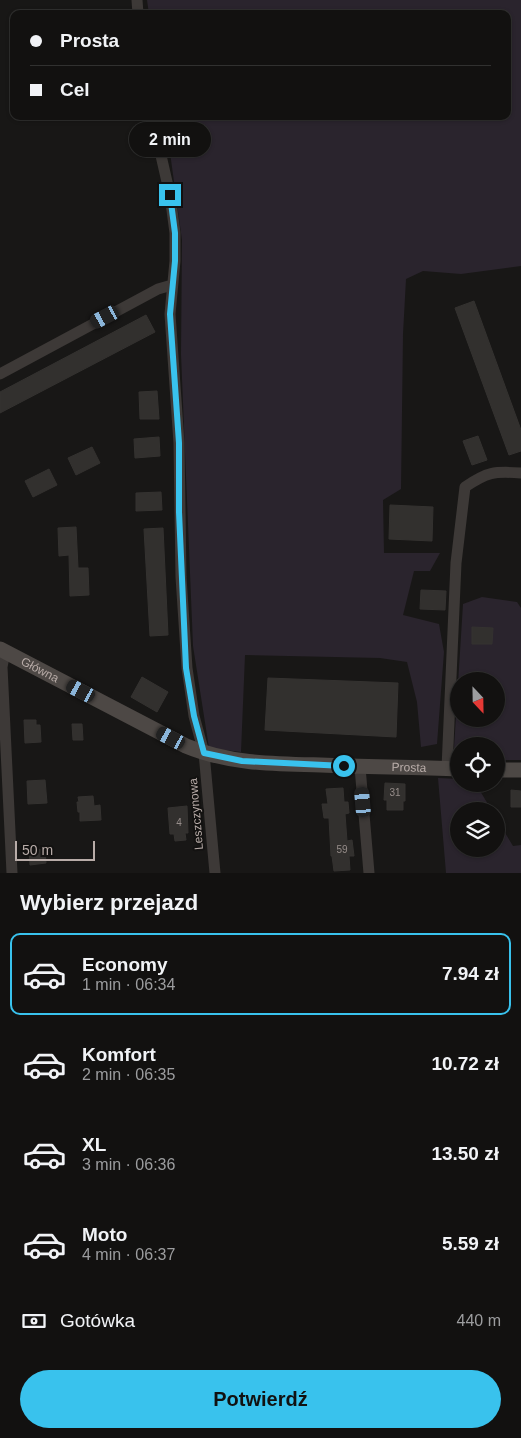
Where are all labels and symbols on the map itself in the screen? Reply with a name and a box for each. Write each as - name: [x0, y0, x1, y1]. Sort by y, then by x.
- callout: 2 min: [129, 122, 211, 158]
- route end: [159, 184, 181, 206]
- car: [88, 303, 121, 331]
- street label: Główna: [19, 654, 61, 686]
- north arrow: [450, 672, 505, 728]
- car: [64, 677, 97, 705]
- car: [154, 724, 187, 752]
- route start: [333, 755, 355, 777]
- street label: Prosta: [391, 760, 427, 775]
- street label: Leszczynowa: [186, 777, 206, 850]
- car: [354, 786, 371, 818]
- house number: 31: [389, 787, 401, 798]
- house number: 4: [176, 817, 182, 828]
- scale bar: [15, 838, 95, 861]
- house number: 59: [336, 844, 348, 855]

